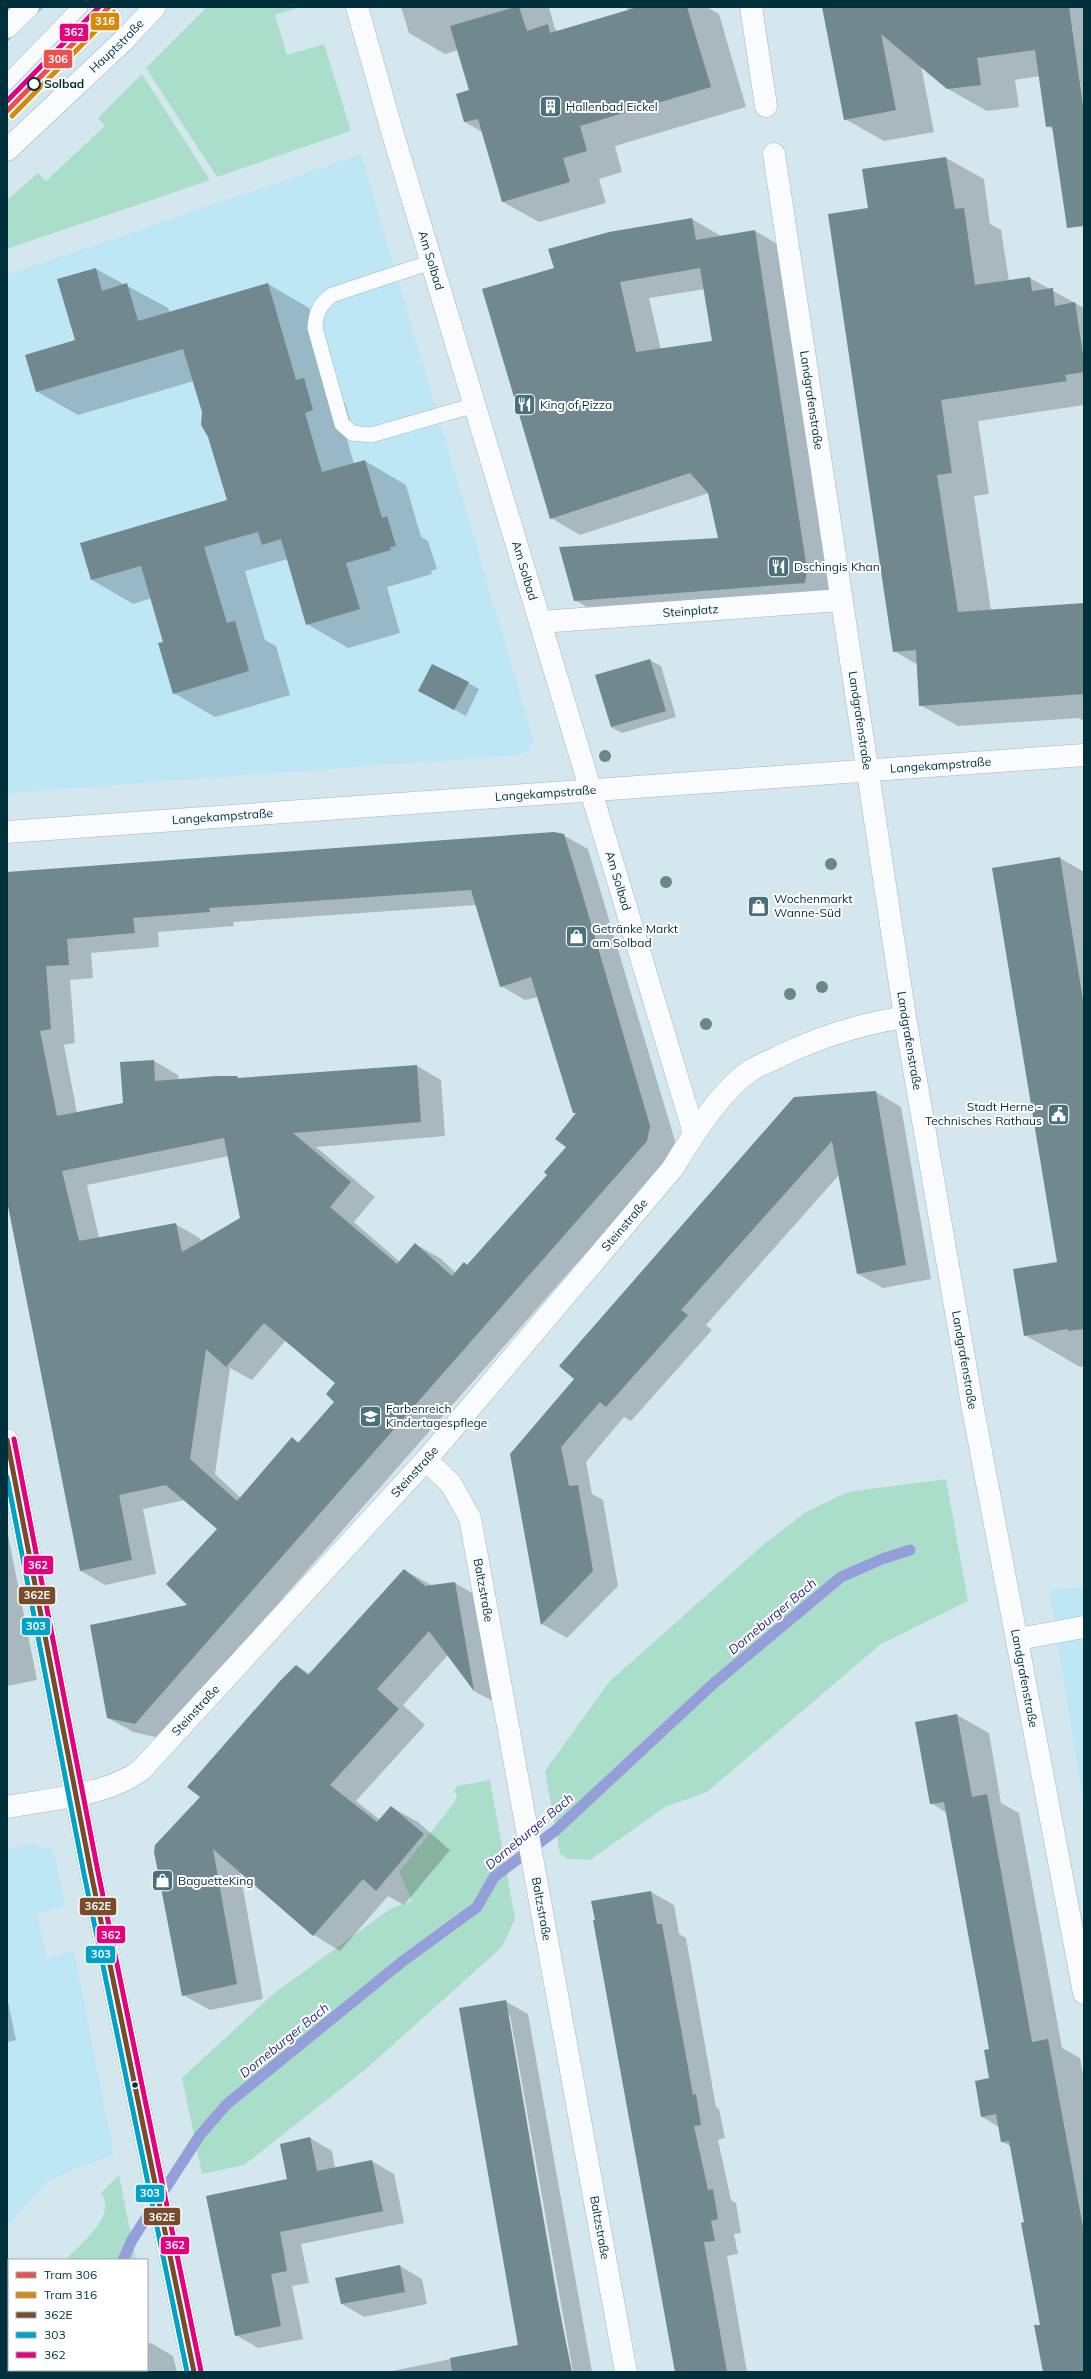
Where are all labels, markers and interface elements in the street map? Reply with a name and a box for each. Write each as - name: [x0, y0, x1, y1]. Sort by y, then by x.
- line badge: 316: [90, 12, 120, 31]
- text: 316: [95, 14, 115, 28]
- street label: Hauptstraße: [86, 16, 147, 76]
- line badge: 362: [59, 23, 89, 42]
- text: 362: [64, 25, 84, 39]
- line badge: 306: [43, 49, 73, 69]
- text: 306: [48, 52, 68, 66]
- place label: Solbad: [44, 76, 84, 91]
- marker: Solbad: [27, 77, 41, 91]
- building icon: Hallenbad Eickel: [538, 94, 564, 120]
- place label: Hallenbad Eickel: [566, 99, 658, 114]
- street label: Am Solbad: [415, 229, 448, 292]
- street label: Landgrafenstraße: [797, 350, 827, 451]
- restaurant icon: King of Pizza: [512, 392, 538, 418]
- place label: King of Pizza: [540, 397, 612, 412]
- street label: Am Solbad: [509, 539, 541, 602]
- restaurant icon: Dschingis Khan: [765, 554, 791, 580]
- place label: Dschingis Khan: [794, 559, 880, 574]
- street label: Steinplatz: [662, 601, 719, 620]
- street label: Landgrafenstraße: [846, 670, 875, 771]
- street label: Langekampstraße: [889, 754, 992, 776]
- street label: Langekampstraße: [494, 782, 597, 804]
- street label: Langekampstraße: [171, 805, 274, 827]
- street label: Am Solbad: [602, 849, 635, 912]
- place label: Wochenmarkt Wanne-Süd: [774, 891, 852, 920]
- shop icon: Wochenmarkt Wanne-Süd: [745, 893, 771, 919]
- place label: Getränke Markt am Solbad: [592, 921, 678, 950]
- shop icon: Getränke Markt am Solbad: [564, 923, 590, 949]
- street label: Landgrafenstraße: [894, 990, 926, 1091]
- place label: Stadt Herne - Technisches Rathaus: [925, 1099, 1042, 1128]
- public building icon: Stadt Herne - Technisches Rathaus: [1045, 1101, 1071, 1127]
- street label: Steinstraße: [598, 1196, 651, 1254]
- street label: Landgrafenstraße: [949, 1309, 981, 1411]
- place label: Farbenreich Kindertagespflege: [386, 1401, 487, 1430]
- school or university icon: Farbenreich Kindertagespflege: [357, 1403, 383, 1429]
- street label: Steinstraße: [387, 1443, 441, 1500]
- line badge: 362: [23, 1555, 54, 1575]
- street label: Baltzstraße: [471, 1557, 497, 1623]
- text: 362: [28, 1558, 48, 1572]
- water label: Dorneburger Bach: [725, 1574, 819, 1658]
- line badge: 362E: [18, 1586, 56, 1605]
- text: 362E: [24, 1588, 51, 1602]
- line badge: 303: [21, 1617, 51, 1636]
- text: 303: [26, 1619, 46, 1633]
- street label: Landgrafenstraße: [1008, 1628, 1041, 1729]
- street label: Steinstraße: [168, 1682, 222, 1739]
- water label: Dorneburger Bach: [482, 1789, 576, 1873]
- shop icon: BaguetteKing: [150, 1868, 176, 1894]
- place label: BaguetteKing: [178, 1873, 254, 1888]
- street label: Baltzstraße: [529, 1876, 555, 1942]
- line badge: 362E: [79, 1897, 117, 1916]
- text: 362E: [85, 1899, 112, 1913]
- line badge: 362: [96, 1925, 126, 1944]
- text: 362: [101, 1928, 121, 1942]
- line badge: 303: [85, 1945, 116, 1964]
- text: 303: [91, 1947, 111, 1961]
- water label: Dorneburger Bach: [236, 1999, 332, 2081]
- unlabelled marker: [130, 2080, 140, 2090]
- line badge: 303: [135, 2184, 165, 2203]
- text: 303: [140, 2186, 160, 2200]
- street label: Baltzstraße: [587, 2195, 613, 2261]
- line badge: 362E: [143, 2207, 181, 2226]
- text: 362E: [149, 2210, 176, 2224]
- line badge: 362: [160, 2236, 190, 2255]
- text: 362: [165, 2238, 185, 2252]
- legend: [8, 2259, 148, 2371]
- text: Tram 306: [44, 2267, 97, 2282]
- text: Tram 316: [44, 2287, 97, 2302]
- text: 362E: [44, 2307, 73, 2322]
- text: 303: [44, 2327, 66, 2342]
- text: 362: [44, 2347, 66, 2362]

